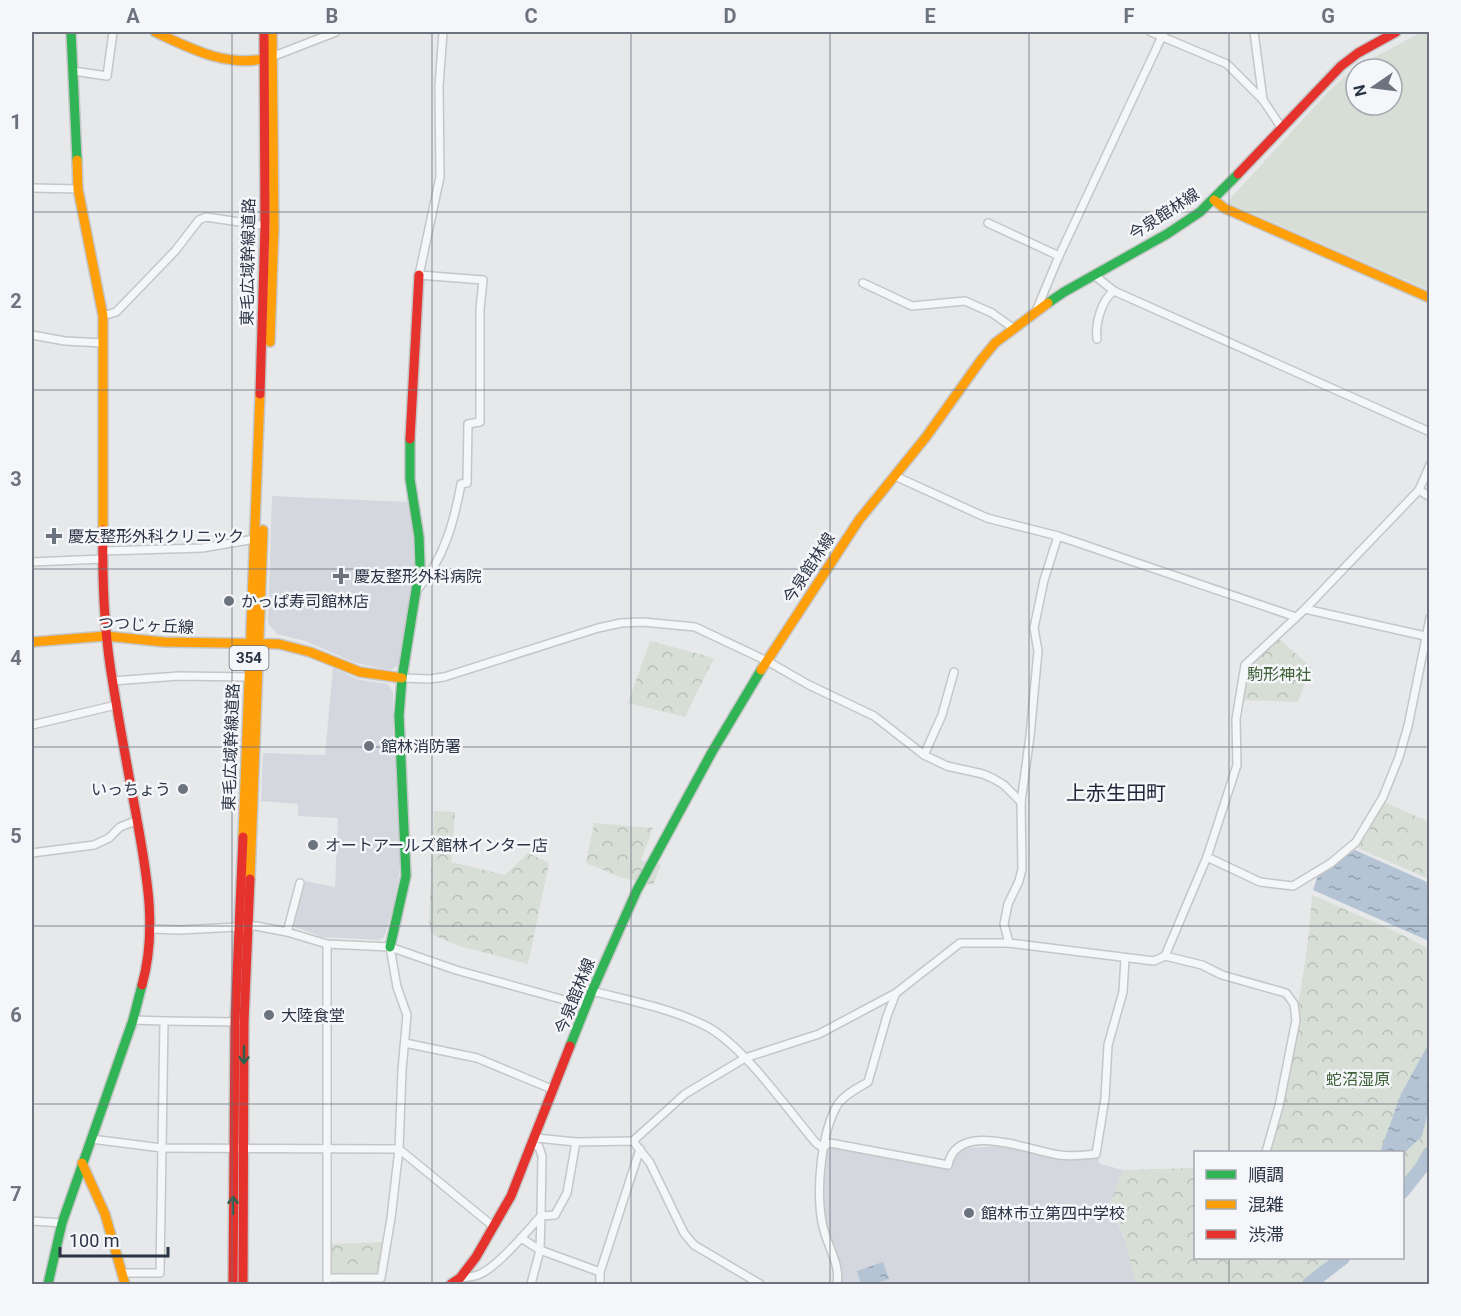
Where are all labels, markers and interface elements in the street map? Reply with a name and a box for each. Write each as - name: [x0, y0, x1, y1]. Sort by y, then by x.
- text: A: [126, 4, 140, 28]
- text: B: [326, 4, 338, 28]
- text: C: [524, 4, 538, 28]
- text: D: [724, 4, 737, 28]
- text: E: [924, 4, 936, 28]
- text: F: [1124, 4, 1135, 28]
- text: G: [1321, 4, 1335, 28]
- north arrow: [1344, 57, 1404, 117]
- text: N: [1349, 83, 1371, 98]
- text: 1: [10, 110, 22, 134]
- street label: 今泉館林線: [1125, 184, 1203, 244]
- street label: 東毛広域幹線道路: [237, 198, 259, 326]
- text: 2: [10, 289, 22, 313]
- text: 3: [10, 467, 22, 491]
- marker: 慶友整形外科クリニック: [45, 527, 63, 545]
- place label: 慶友整形外科クリニック: [68, 527, 244, 546]
- street label: 今泉館林線: [779, 529, 839, 607]
- marker: 慶友整形外科病院: [332, 567, 350, 585]
- place label: 慶友整形外科病院: [354, 567, 482, 586]
- place label: かっぱ寿司館林店: [241, 592, 369, 611]
- marker: かっぱ寿司館林店: [222, 594, 236, 608]
- street label: つつじヶ丘線: [98, 613, 194, 637]
- text: 4: [10, 646, 22, 670]
- road number: 354: [230, 646, 268, 670]
- park label: 駒形神社: [1247, 665, 1311, 684]
- street label: 東毛広域幹線道路: [219, 683, 243, 811]
- place label: 館林消防署: [381, 737, 461, 756]
- marker: 館林消防署: [362, 739, 376, 753]
- place label: いっちょう: [91, 780, 171, 799]
- district label: 上赤生田町: [1066, 781, 1166, 805]
- marker: いっちょう: [176, 782, 190, 796]
- text: 5: [10, 824, 22, 848]
- place label: オートアールズ館林インター店: [325, 836, 548, 855]
- marker: オートアールズ館林インター店: [306, 838, 320, 852]
- street label: 今泉館林線: [551, 955, 599, 1037]
- text: 6: [10, 1003, 22, 1027]
- place label: 大陸食堂: [281, 1006, 345, 1025]
- marker: 大陸食堂: [262, 1008, 276, 1022]
- one-way arrow: [238, 1045, 250, 1065]
- park label: 蛇沼湿原: [1326, 1070, 1390, 1089]
- legend: [1194, 1151, 1404, 1259]
- text: 順調: [1248, 1164, 1284, 1185]
- text: 7: [10, 1182, 22, 1206]
- text: 混雑: [1248, 1194, 1284, 1215]
- one-way arrow: [227, 1196, 239, 1216]
- place label: 館林市立第四中学校: [981, 1204, 1125, 1223]
- marker: 館林市立第四中学校: [962, 1206, 976, 1220]
- scale bar: [60, 1220, 168, 1258]
- text: 渋滞: [1248, 1224, 1284, 1245]
- text: 100 m: [69, 1230, 120, 1251]

